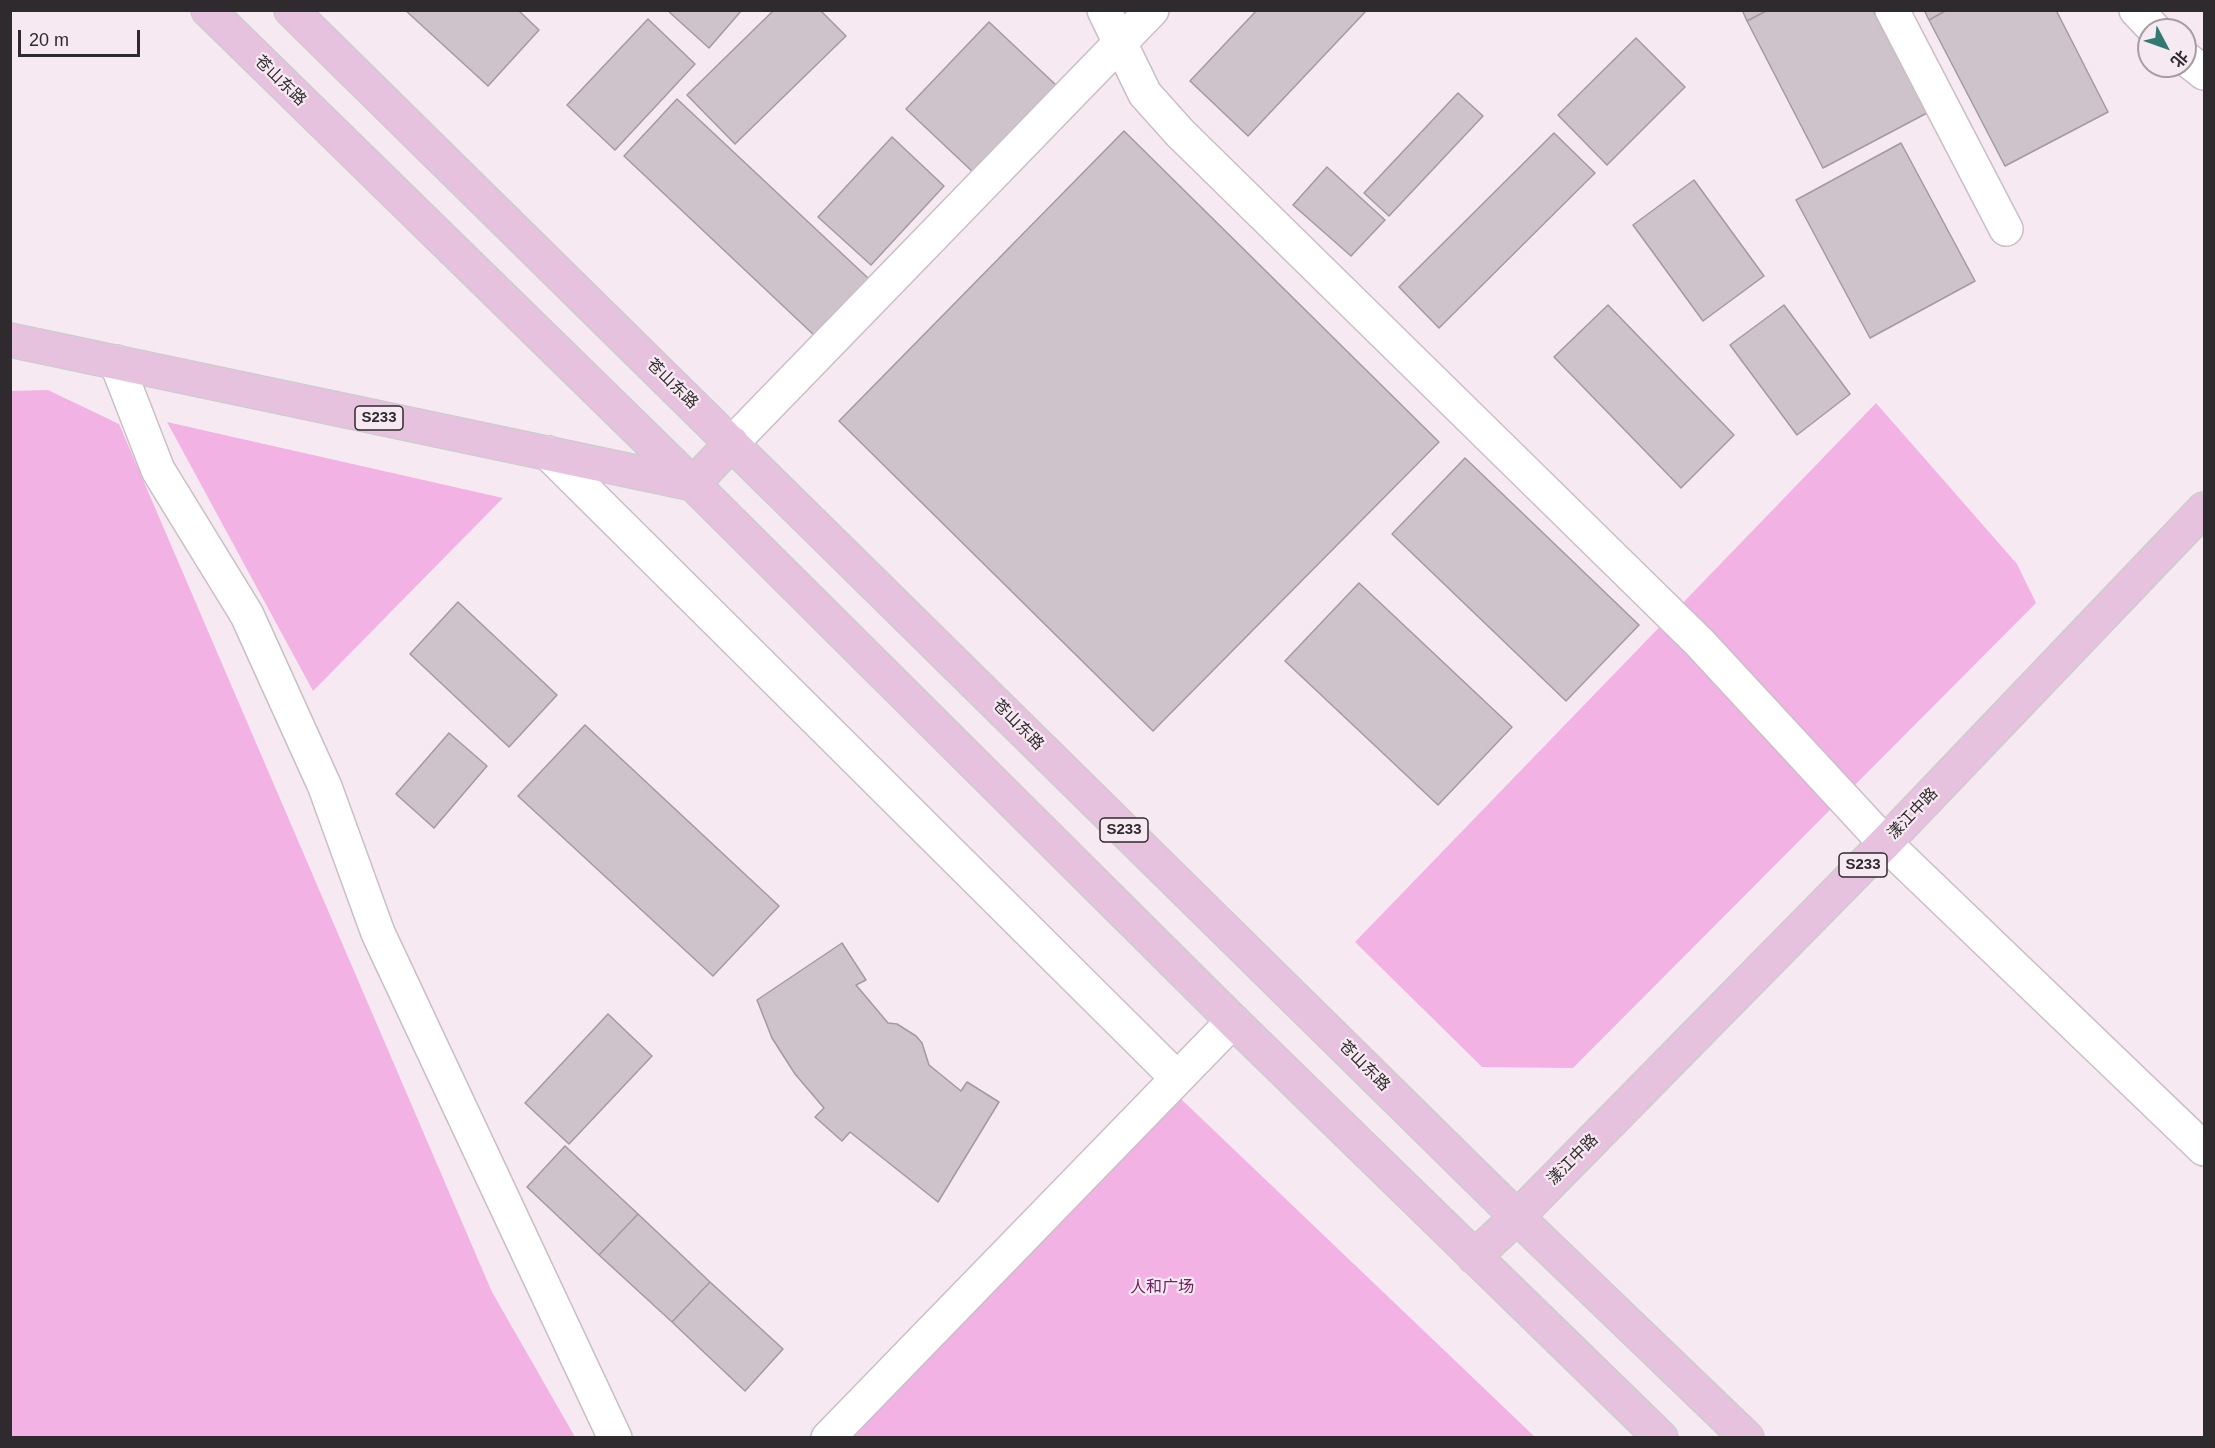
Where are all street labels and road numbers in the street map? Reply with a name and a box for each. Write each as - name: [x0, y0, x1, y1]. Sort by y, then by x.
- street label: 苍山东路: [250, 52, 310, 110]
- street label: 苍山东路: [642, 355, 702, 413]
- road number: S233: [355, 406, 403, 430]
- street label: 苍山东路: [989, 696, 1047, 754]
- street label: 漾江中路: [1884, 784, 1942, 844]
- road number: S233: [1100, 818, 1148, 842]
- road number: S233: [1839, 853, 1887, 877]
- street label: 苍山东路: [1335, 1037, 1393, 1095]
- street label: 漾江中路: [1544, 1131, 1602, 1189]

